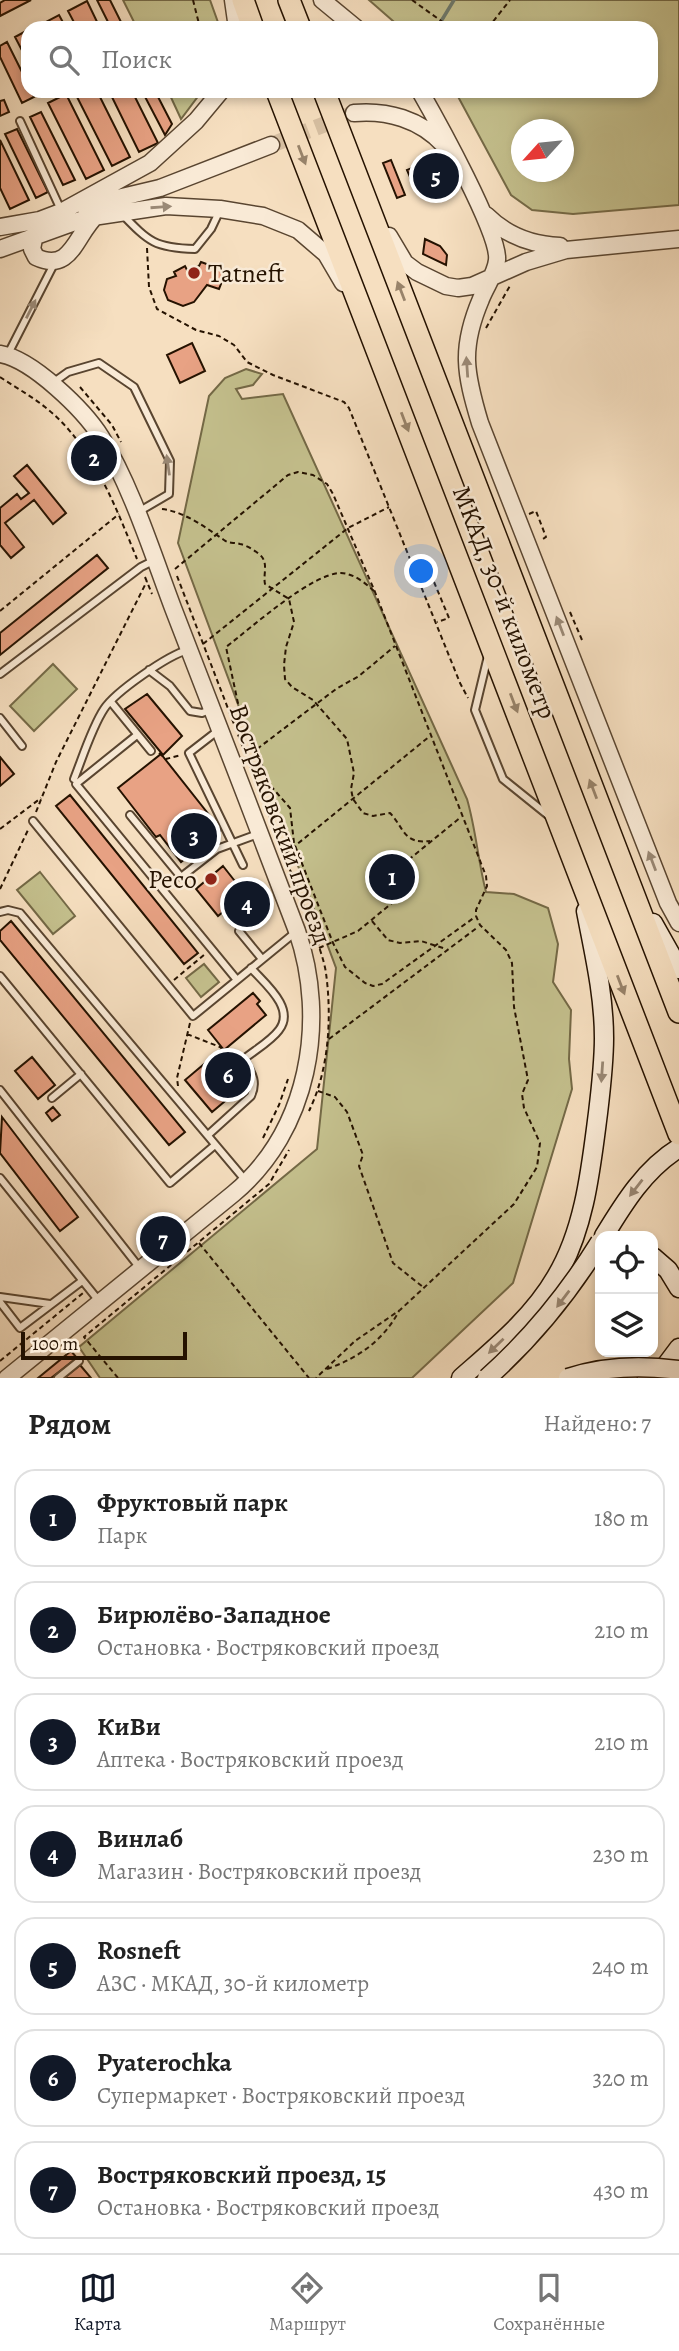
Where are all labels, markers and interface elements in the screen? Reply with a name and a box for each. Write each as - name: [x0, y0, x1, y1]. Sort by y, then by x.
- search box: [21, 21, 658, 98]
- icon: search: [45, 41, 83, 79]
- text: Поиск: [101, 42, 172, 77]
- north arrow: [511, 119, 574, 182]
- one-way arrow: [297, 144, 308, 165]
- pin: 5: [413, 150, 459, 202]
- one-way arrow: [150, 202, 172, 213]
- place label: Tatneft: [208, 256, 285, 291]
- marker: Tatneft: [186, 265, 202, 281]
- one-way arrow: [395, 280, 406, 301]
- one-way arrow: [25, 299, 36, 319]
- one-way arrow: [461, 356, 472, 378]
- one-way arrow: [400, 412, 411, 433]
- pin: 2: [71, 432, 117, 484]
- one-way arrow: [163, 453, 174, 475]
- street label: МКАД, 30-й километр: [444, 481, 565, 724]
- your location: [404, 554, 438, 588]
- one-way arrow: [554, 616, 565, 637]
- one-way arrow: [508, 693, 519, 714]
- street label: Востряковский проезд: [221, 699, 340, 949]
- one-way arrow: [587, 778, 598, 799]
- pin: 3: [171, 810, 217, 862]
- one-way arrow: [646, 850, 657, 871]
- pin: 1: [369, 851, 415, 903]
- place label: Ресо: [148, 862, 197, 897]
- marker: Ресо: [203, 871, 219, 887]
- pin: 4: [224, 878, 270, 930]
- one-way arrow: [615, 974, 626, 995]
- pin: 6: [205, 1049, 251, 1101]
- one-way arrow: [596, 1062, 607, 1084]
- one-way arrow: [629, 1178, 644, 1196]
- pin: 7: [140, 1213, 186, 1265]
- map controls: [595, 1231, 658, 1357]
- button: locate: [595, 1231, 658, 1294]
- one-way arrow: [556, 1290, 570, 1308]
- button: layers: [595, 1294, 658, 1357]
- scale bar: [21, 1329, 187, 1361]
- text: 100 m: [32, 1331, 78, 1357]
- one-way arrow: [488, 1338, 505, 1355]
- text: Рядом: [28, 1404, 111, 1444]
- text: Найдено: 7: [544, 1408, 651, 1439]
- text: Фруктовый парк: [97, 1485, 288, 1520]
- text: 1: [49, 1503, 57, 1534]
- text: 180 m: [594, 1503, 649, 1534]
- text: Парк: [97, 1520, 148, 1551]
- text: Бирюлёво-Западное: [97, 1597, 331, 1632]
- text: 2: [47, 1615, 59, 1646]
- text: 210 m: [594, 1615, 649, 1646]
- text: Остановка · Востряковский проезд: [97, 1632, 439, 1663]
- text: КиВи: [97, 1709, 161, 1744]
- text: 3: [48, 1727, 58, 1758]
- text: 210 m: [594, 1727, 649, 1758]
- text: Аптека · Востряковский проезд: [97, 1744, 403, 1775]
- text: Винлаб: [97, 1821, 183, 1856]
- text: 4: [48, 1839, 58, 1870]
- text: 230 m: [593, 1839, 649, 1870]
- text: Магазин · Востряковский проезд: [97, 1856, 421, 1887]
- text: Rosneft: [97, 1933, 181, 1968]
- text: 5: [48, 1951, 58, 1982]
- text: 240 m: [592, 1951, 649, 1982]
- text: АЗС · МКАД, 30-й километр: [97, 1968, 369, 1999]
- text: Pyaterochka: [97, 2045, 232, 2080]
- text: 6: [48, 2063, 58, 2094]
- text: 320 m: [593, 2063, 649, 2094]
- text: Супермаркет · Востряковский проезд: [97, 2080, 465, 2111]
- text: Востряковский проезд, 15: [97, 2157, 386, 2192]
- text: 7: [48, 2175, 58, 2206]
- text: 430 m: [593, 2175, 649, 2206]
- text: Остановка · Востряковский проезд: [97, 2192, 439, 2223]
- tab: Карта: [74, 2269, 122, 2337]
- tab: Маршрут: [269, 2269, 346, 2337]
- tab: Сохранённые: [493, 2269, 605, 2337]

